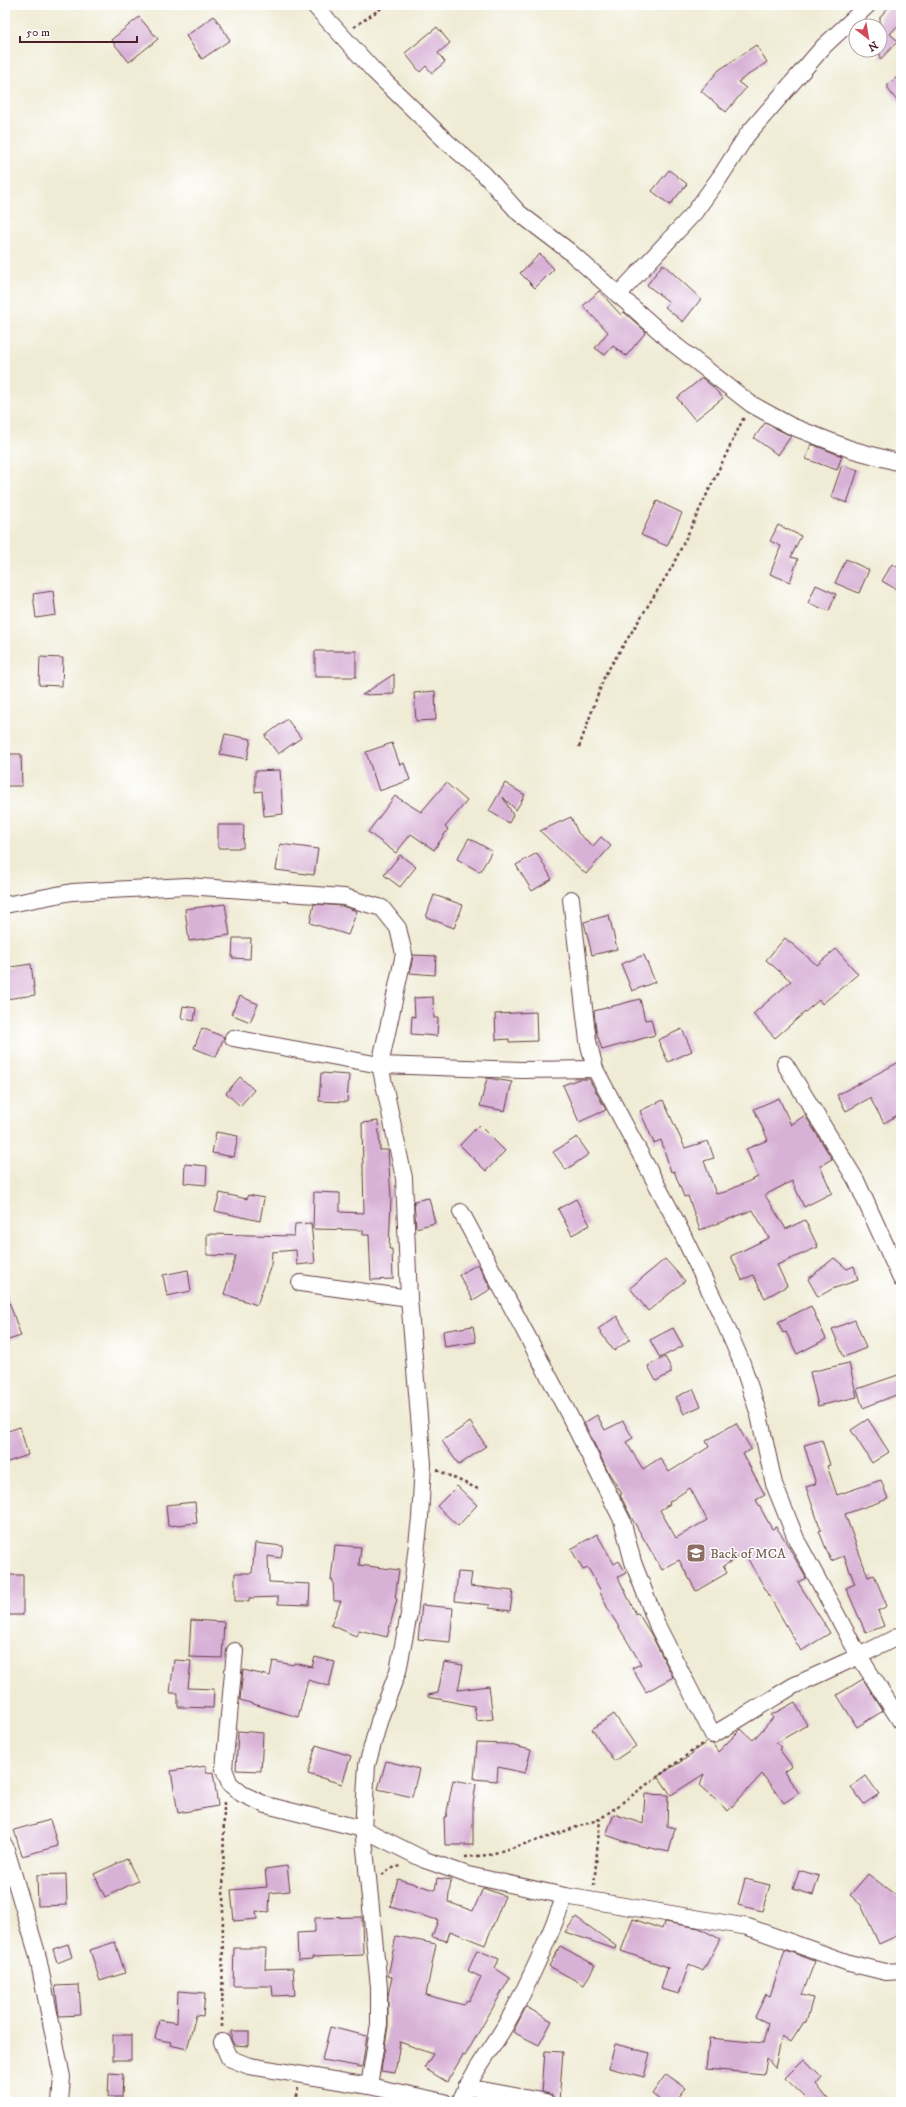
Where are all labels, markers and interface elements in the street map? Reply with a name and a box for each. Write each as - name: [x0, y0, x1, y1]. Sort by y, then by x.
- scale bar: [20, 18, 137, 44]
- north arrow: [848, 18, 888, 58]
- text: 50 m: [26, 25, 50, 40]
- text: N: [865, 37, 880, 54]
- school or university icon: Back of MCA: [685, 1542, 707, 1564]
- place label: Back of MCA: [710, 1545, 787, 1563]

